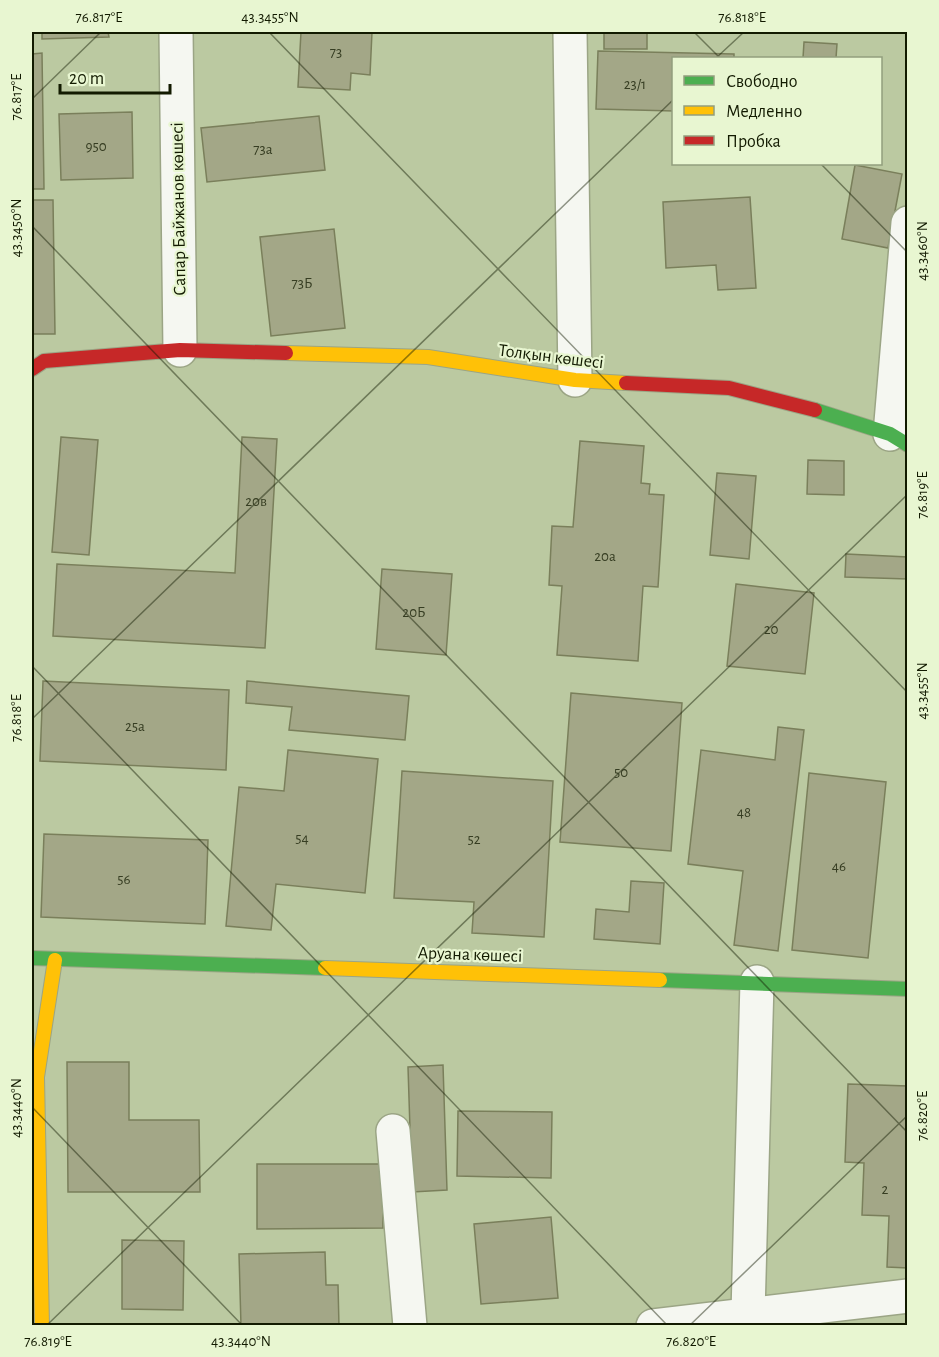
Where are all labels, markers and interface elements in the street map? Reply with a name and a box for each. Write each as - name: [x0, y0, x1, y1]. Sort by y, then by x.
- text: 76.817°E: [76, 10, 122, 25]
- text: 43.3455°N: [241, 10, 299, 25]
- text: 76.818°E: [718, 10, 766, 25]
- house number: 73: [330, 45, 342, 60]
- scale bar: [60, 57, 170, 95]
- legend: [672, 57, 882, 165]
- text: 20 m: [69, 70, 104, 88]
- text: Свободно: [726, 72, 798, 91]
- text: 76.817°E: [9, 74, 24, 120]
- house number: 23/1: [624, 77, 646, 92]
- text: Медленно: [726, 103, 802, 121]
- street label: Сапар Байжанов көшесі: [168, 122, 190, 296]
- text: Пробка: [726, 132, 781, 151]
- house number: 950: [85, 139, 107, 154]
- house number: 73а: [253, 142, 273, 157]
- text: 43.3450°N: [9, 198, 24, 258]
- text: 43.3460°N: [915, 221, 930, 281]
- house number: 73Б: [291, 276, 313, 291]
- street label: Толқын көшесі: [497, 342, 605, 372]
- text: 76.819°E: [915, 471, 930, 519]
- house number: 20в: [245, 494, 267, 509]
- house number: 20а: [594, 549, 616, 564]
- house number: 20Б: [402, 605, 426, 620]
- house number: 20: [764, 622, 778, 637]
- text: 43.3455°N: [915, 662, 930, 720]
- text: 76.818°E: [9, 694, 24, 742]
- house number: 25а: [125, 719, 145, 734]
- house number: 50: [614, 765, 628, 780]
- house number: 48: [737, 805, 751, 820]
- house number: 54: [295, 831, 309, 846]
- house number: 52: [467, 832, 481, 847]
- house number: 46: [832, 859, 846, 874]
- house number: 56: [117, 872, 131, 887]
- street label: Аруана көшесі: [417, 944, 523, 966]
- text: 43.3440°N: [9, 1078, 24, 1138]
- text: 76.820°E: [915, 1091, 930, 1141]
- house number: 2: [882, 1182, 889, 1197]
- text: 76.819°E: [24, 1334, 72, 1349]
- text: 43.3440°N: [211, 1334, 271, 1349]
- text: 76.820°E: [666, 1334, 716, 1349]

